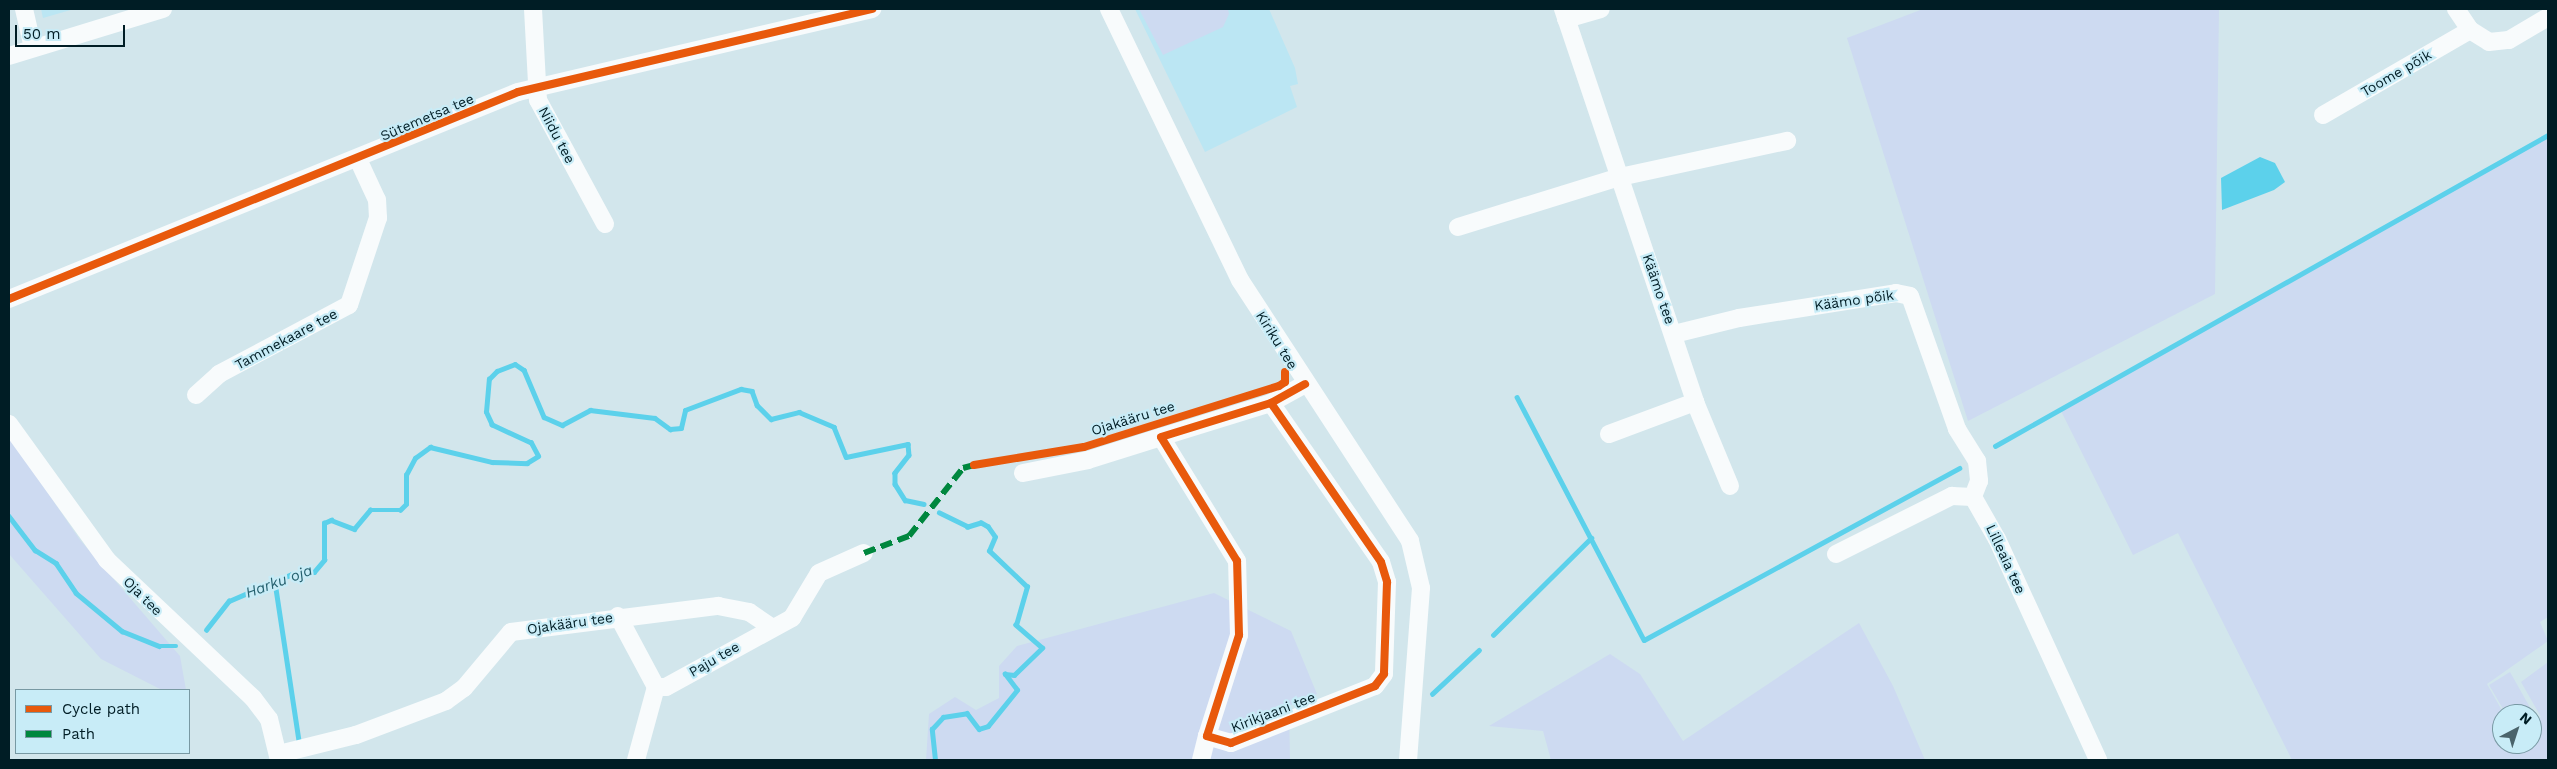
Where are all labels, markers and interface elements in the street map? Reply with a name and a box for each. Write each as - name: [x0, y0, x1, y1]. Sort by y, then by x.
- scale bar: [18, 15, 128, 47]
- text: 50 m: [23, 25, 60, 43]
- street label: Toome põik: [2358, 46, 2434, 100]
- street label: Sütemetsa tee: [377, 90, 477, 144]
- street label: Niidu tee: [535, 104, 579, 166]
- street label: Käämo tee: [1639, 252, 1679, 326]
- street label: Käämo põik: [1813, 286, 1895, 314]
- street label: Tammekaare tee: [232, 305, 340, 373]
- street label: Kiriku tee: [1252, 308, 1302, 372]
- street label: Ojakääru tee: [1089, 397, 1177, 439]
- street label: Lilleaia tee: [1983, 521, 2029, 597]
- water label: Harku oja: [243, 562, 315, 602]
- street label: Oja tee: [120, 573, 166, 619]
- street label: Ojakääru tee: [526, 609, 614, 637]
- street label: Paju tee: [686, 638, 742, 680]
- street label: Kirikjaani tee: [1228, 688, 1318, 736]
- legend: [15, 689, 190, 754]
- text: Cycle path: [62, 700, 140, 718]
- north arrow: [2492, 704, 2542, 754]
- text: N: [2517, 709, 2535, 728]
- text: Path: [62, 725, 95, 743]

